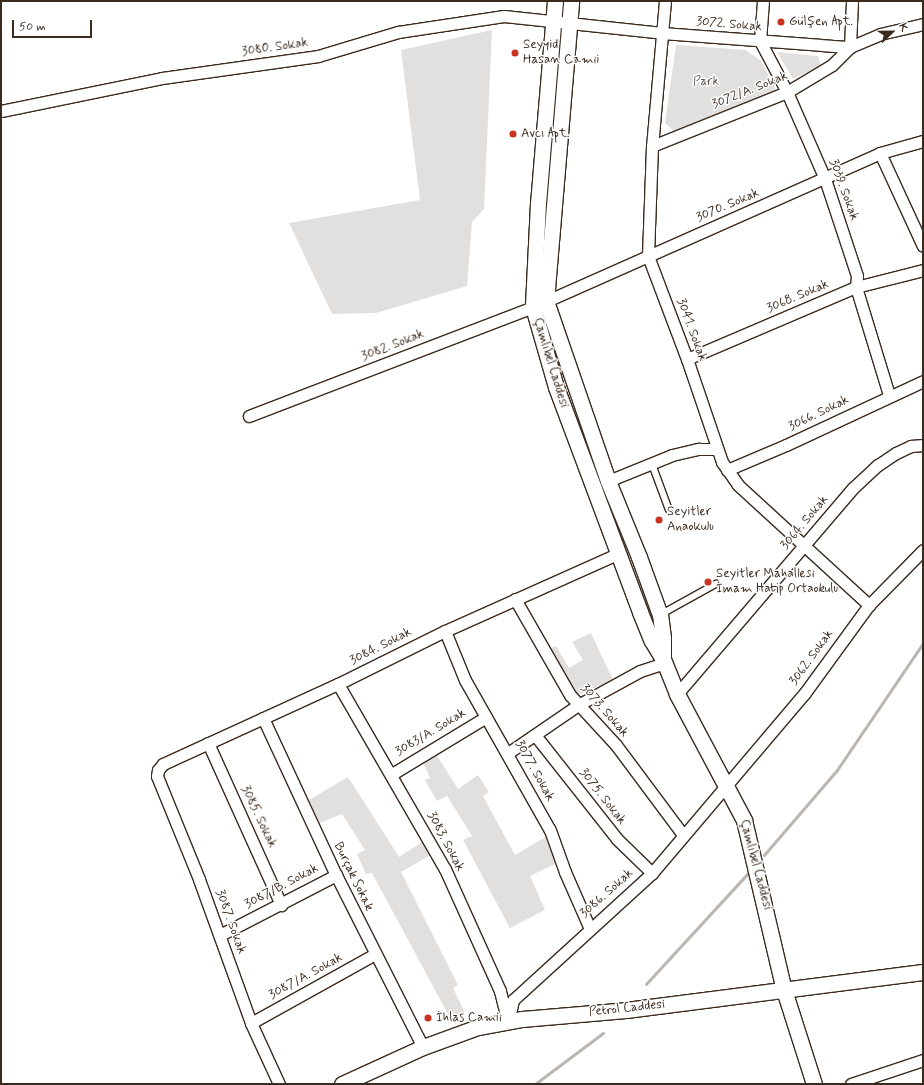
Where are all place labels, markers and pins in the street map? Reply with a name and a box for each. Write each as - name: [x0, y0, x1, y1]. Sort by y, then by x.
- place label: Gülşen Apt.: [789, 14, 853, 30]
- marker: Gülşen Apt.: [776, 17, 786, 27]
- place label: Seyyid Hasan Camii: [523, 38, 599, 69]
- marker: Seyyid Hasan Camii: [510, 48, 520, 58]
- place label: Avcı Apt.: [521, 126, 569, 142]
- marker: Avcı Apt.: [508, 129, 518, 139]
- place label: Seyitler Anaokulu: [667, 505, 714, 536]
- marker: Seyitler Anaokulu: [654, 515, 664, 525]
- place label: Seyitler Mahallesi İmam Hatip Ortaokulu: [716, 567, 838, 598]
- marker: Seyitler Mahallesi İmam Hatip Ortaokulu: [703, 577, 713, 587]
- place label: İhlas Camii: [436, 1010, 502, 1026]
- marker: İhlas Camii: [423, 1013, 433, 1023]

